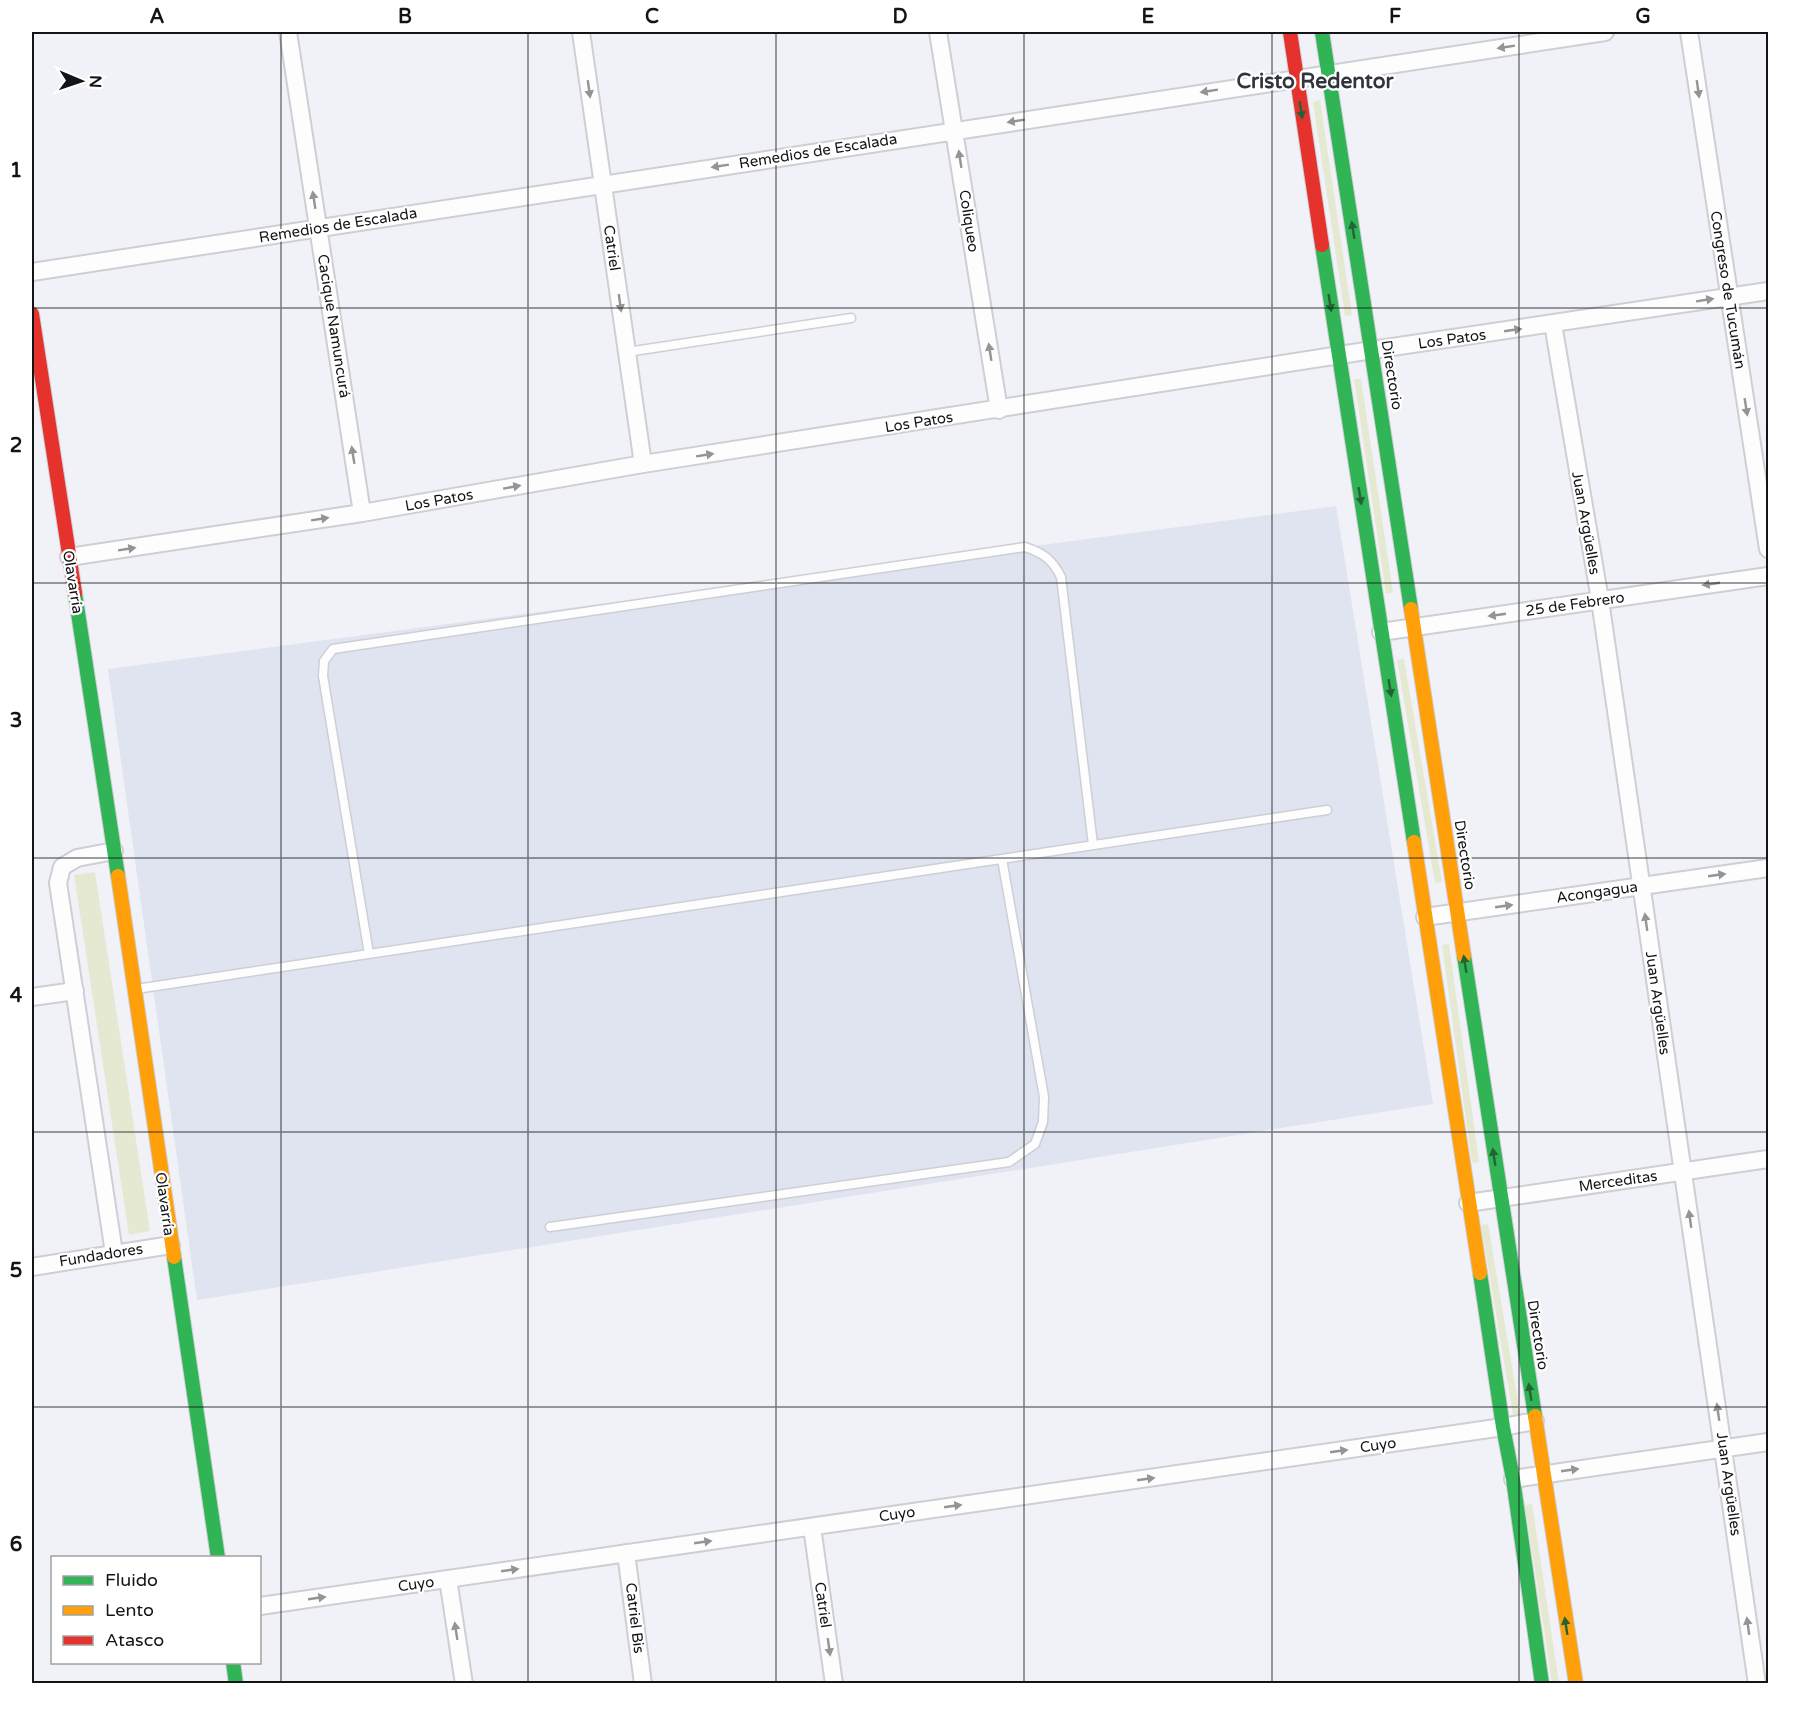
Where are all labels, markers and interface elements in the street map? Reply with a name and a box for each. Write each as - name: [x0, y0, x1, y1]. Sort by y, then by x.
- text: A: [150, 5, 165, 29]
- text: B: [398, 5, 412, 29]
- text: C: [645, 5, 659, 29]
- text: D: [892, 5, 908, 29]
- text: E: [1142, 5, 1155, 29]
- text: F: [1389, 5, 1401, 29]
- text: G: [1635, 5, 1651, 29]
- one-way arrow: [1496, 42, 1515, 51]
- north arrow: [51, 51, 111, 111]
- district label: Cristo Redentor: [1236, 69, 1394, 94]
- text: N: [85, 75, 105, 88]
- one-way arrow: [585, 80, 594, 99]
- one-way arrow: [1693, 80, 1702, 99]
- one-way arrow: [1200, 87, 1219, 96]
- one-way arrow: [1297, 101, 1306, 120]
- one-way arrow: [1007, 116, 1026, 125]
- street label: Remedios de Escalada: [738, 130, 898, 172]
- one-way arrow: [955, 150, 964, 169]
- text: 1: [10, 159, 22, 183]
- one-way arrow: [710, 162, 729, 171]
- street label: Coliqueo: [955, 188, 983, 254]
- one-way arrow: [310, 191, 319, 210]
- street label: Remedios de Escalada: [258, 204, 418, 246]
- street label: Congreso de Tucumán: [1707, 210, 1749, 370]
- one-way arrow: [1348, 220, 1357, 239]
- street label: Catriel: [600, 224, 624, 272]
- street label: Cacique Namuncurá: [314, 253, 354, 399]
- one-way arrow: [616, 294, 625, 313]
- one-way arrow: [1326, 294, 1335, 313]
- one-way arrow: [1696, 295, 1715, 304]
- street label: Los Patos: [1417, 325, 1487, 353]
- one-way arrow: [1503, 326, 1522, 335]
- street label: Directorio: [1378, 339, 1406, 411]
- one-way arrow: [985, 342, 994, 361]
- one-way arrow: [1742, 397, 1751, 416]
- street label: Los Patos: [884, 408, 954, 436]
- text: 2: [10, 434, 22, 458]
- one-way arrow: [349, 446, 358, 465]
- one-way arrow: [695, 450, 714, 459]
- street label: Juan Argüelles: [1568, 470, 1604, 576]
- one-way arrow: [503, 482, 522, 491]
- street label: Los Patos: [404, 485, 474, 515]
- one-way arrow: [1356, 486, 1365, 505]
- one-way arrow: [311, 515, 330, 524]
- one-way arrow: [118, 544, 137, 553]
- street label: Olavarría: [59, 549, 87, 615]
- one-way arrow: [1701, 580, 1720, 589]
- street label: 25 de Febrero: [1524, 588, 1626, 620]
- one-way arrow: [1487, 611, 1506, 620]
- one-way arrow: [1386, 679, 1395, 698]
- text: 3: [10, 709, 22, 733]
- street label: Directorio: [1451, 819, 1479, 891]
- one-way arrow: [1708, 870, 1727, 879]
- street label: Acongagua: [1555, 877, 1639, 907]
- one-way arrow: [1494, 901, 1513, 910]
- one-way arrow: [1642, 912, 1651, 931]
- street label: Juan Argüelles: [1642, 950, 1674, 1056]
- one-way arrow: [1460, 955, 1469, 974]
- text: 4: [10, 984, 23, 1008]
- one-way arrow: [1490, 1148, 1499, 1167]
- street label: Merceditas: [1577, 1167, 1659, 1195]
- street label: Olavarría: [152, 1171, 178, 1237]
- one-way arrow: [1685, 1209, 1694, 1228]
- street label: Fundadores: [58, 1239, 144, 1271]
- text: 5: [10, 1259, 22, 1283]
- street label: Directorio: [1524, 1299, 1552, 1371]
- one-way arrow: [1526, 1382, 1535, 1401]
- one-way arrow: [1714, 1402, 1723, 1421]
- street label: Juan Argüelles: [1713, 1431, 1745, 1537]
- street label: Cuyo: [1359, 1434, 1397, 1456]
- one-way arrow: [1329, 1446, 1348, 1455]
- one-way arrow: [1561, 1466, 1580, 1475]
- one-way arrow: [1136, 1474, 1155, 1483]
- one-way arrow: [943, 1502, 962, 1511]
- street label: Cuyo: [878, 1503, 916, 1525]
- text: 6: [10, 1533, 22, 1557]
- one-way arrow: [694, 1538, 713, 1547]
- legend: [51, 1556, 261, 1664]
- one-way arrow: [501, 1566, 520, 1575]
- text: Fluido: [105, 1569, 158, 1591]
- street label: Cuyo: [397, 1573, 435, 1595]
- street label: Catriel: [811, 1581, 835, 1629]
- street label: Catriel Bis: [622, 1582, 648, 1654]
- one-way arrow: [308, 1593, 327, 1602]
- text: Lento: [105, 1599, 154, 1621]
- one-way arrow: [1562, 1616, 1571, 1635]
- one-way arrow: [1744, 1616, 1753, 1635]
- one-way arrow: [451, 1622, 460, 1641]
- text: Atasco: [105, 1629, 164, 1651]
- one-way arrow: [825, 1638, 834, 1657]

